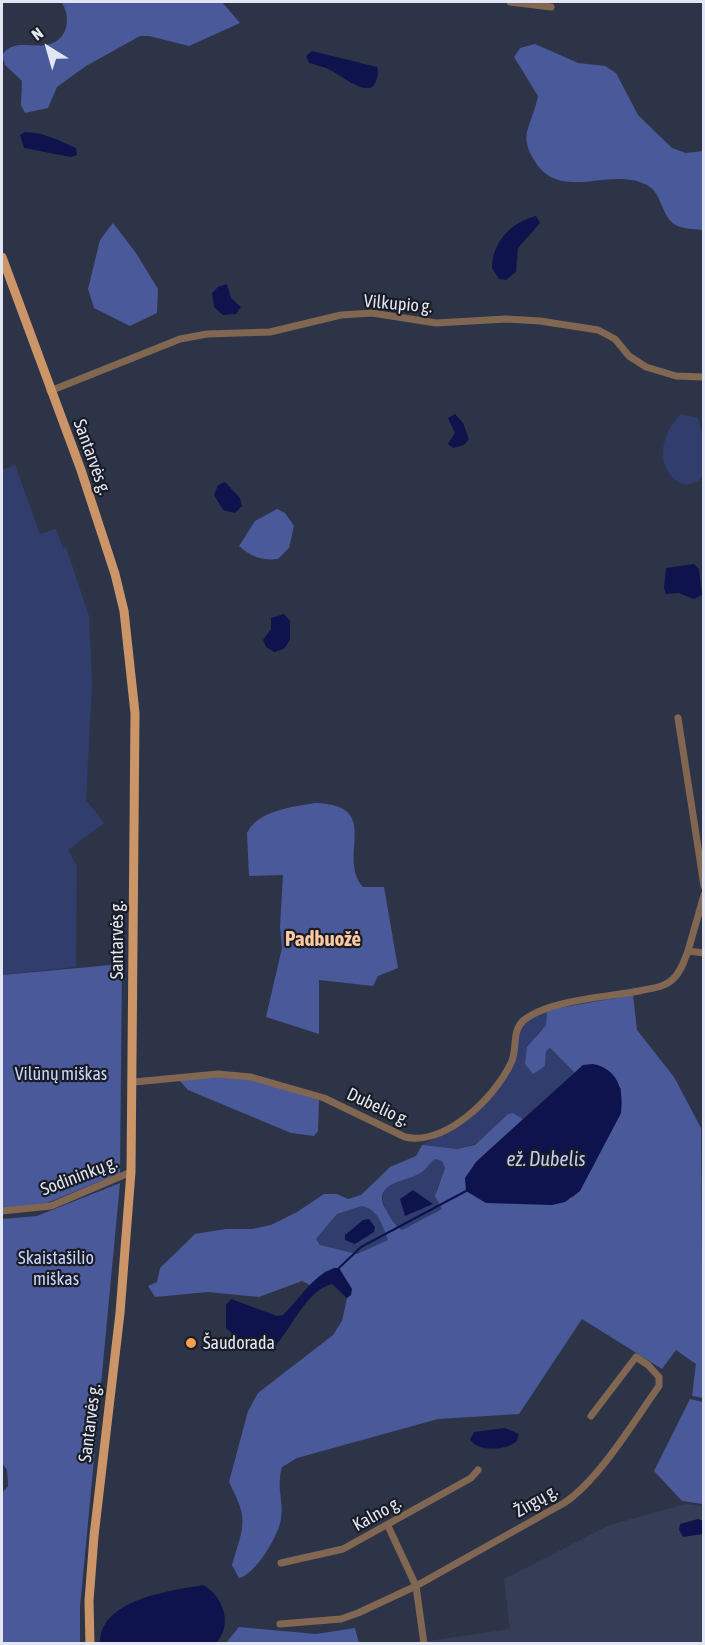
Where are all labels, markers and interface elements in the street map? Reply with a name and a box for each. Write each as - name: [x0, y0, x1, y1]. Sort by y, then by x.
- north arrow: [18, 18, 78, 78]
- text: N: [28, 24, 46, 44]
- street label: Vilkupio g.: [363, 290, 433, 318]
- street label: Santarvės g.: [68, 416, 116, 498]
- street label: Santarvės g.: [106, 901, 128, 979]
- district label: Padbuožė: [285, 926, 361, 952]
- park label: Vilūnų miškas: [15, 1063, 107, 1085]
- street label: Dubelio g.: [343, 1083, 413, 1131]
- water label: ež. Dubelis: [507, 1148, 585, 1172]
- street label: Sodininkų g.: [38, 1152, 120, 1200]
- park label: Skaistašilio miškas: [18, 1247, 94, 1290]
- place label: Šaudorada: [203, 1332, 275, 1354]
- marker: Šaudorada: [184, 1336, 198, 1350]
- street label: Santarvės g.: [74, 1383, 106, 1463]
- street label: Žirgų g.: [510, 1480, 562, 1522]
- street label: Kalno g.: [349, 1492, 405, 1536]

